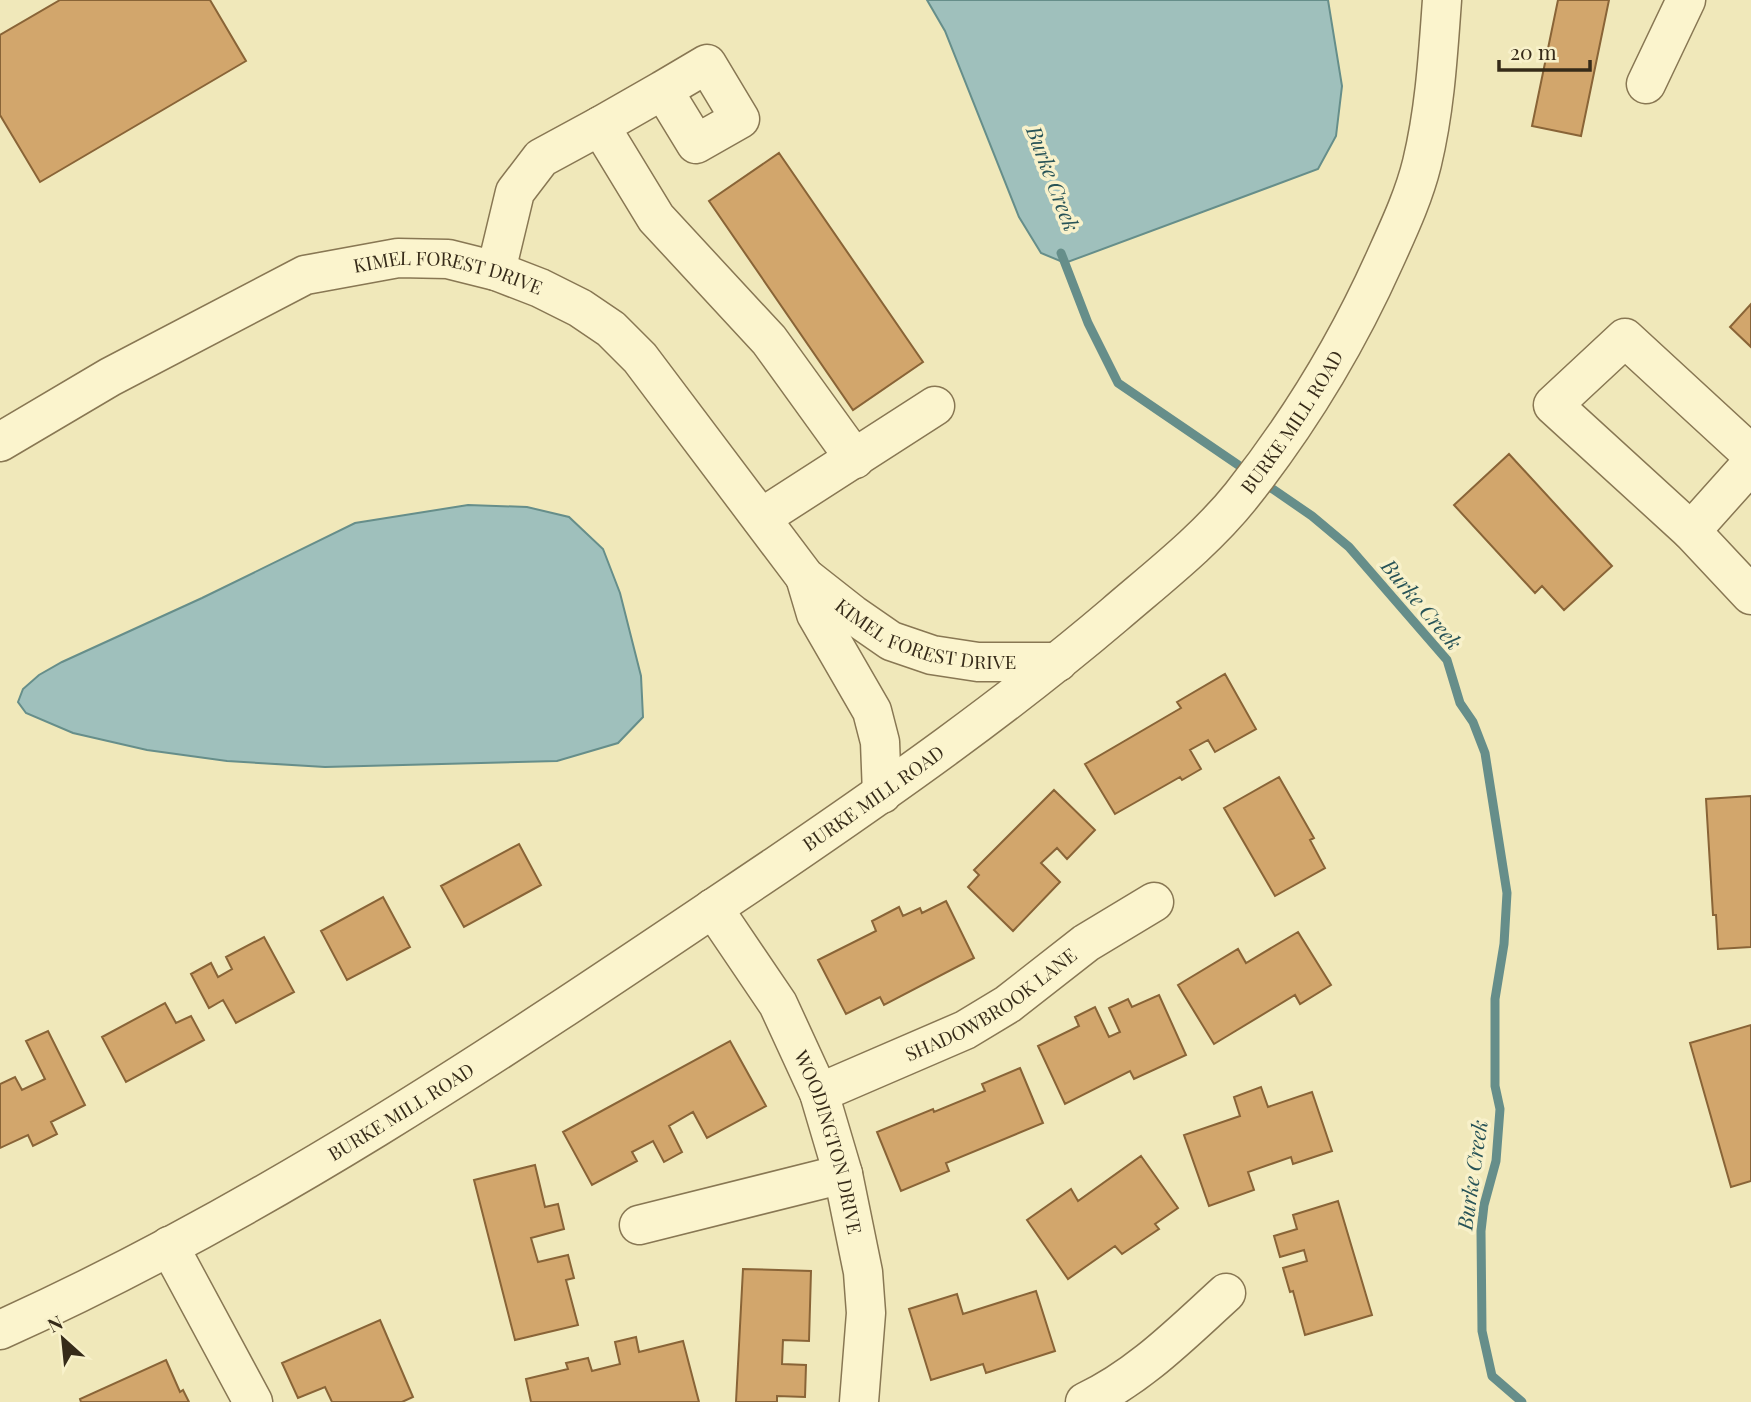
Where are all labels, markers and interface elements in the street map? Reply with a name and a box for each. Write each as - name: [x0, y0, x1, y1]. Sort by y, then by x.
- scale bar: [1499, 28, 1590, 72]
- text: 20 m: [1510, 37, 1557, 65]
- water label: Burke Creek: [1021, 121, 1087, 235]
- street label: KIMEL FOREST DRIVE: [351, 244, 547, 300]
- street label: BURKE MILL ROAD: [1234, 345, 1349, 498]
- water label: Burke Creek: [1376, 552, 1469, 655]
- street label: KIMEL FOREST DRIVE: [830, 592, 1016, 674]
- street label: BURKE MILL ROAD: [797, 739, 949, 856]
- street label: SHADOWBROOK LANE: [901, 941, 1081, 1066]
- street label: WOODINGTON DRIVE: [789, 1045, 869, 1236]
- street label: BURKE MILL ROAD: [323, 1056, 479, 1166]
- water label: Burke Creek: [1449, 1118, 1493, 1232]
- north arrow: [28, 1304, 98, 1374]
- text: N: [43, 1308, 67, 1338]

